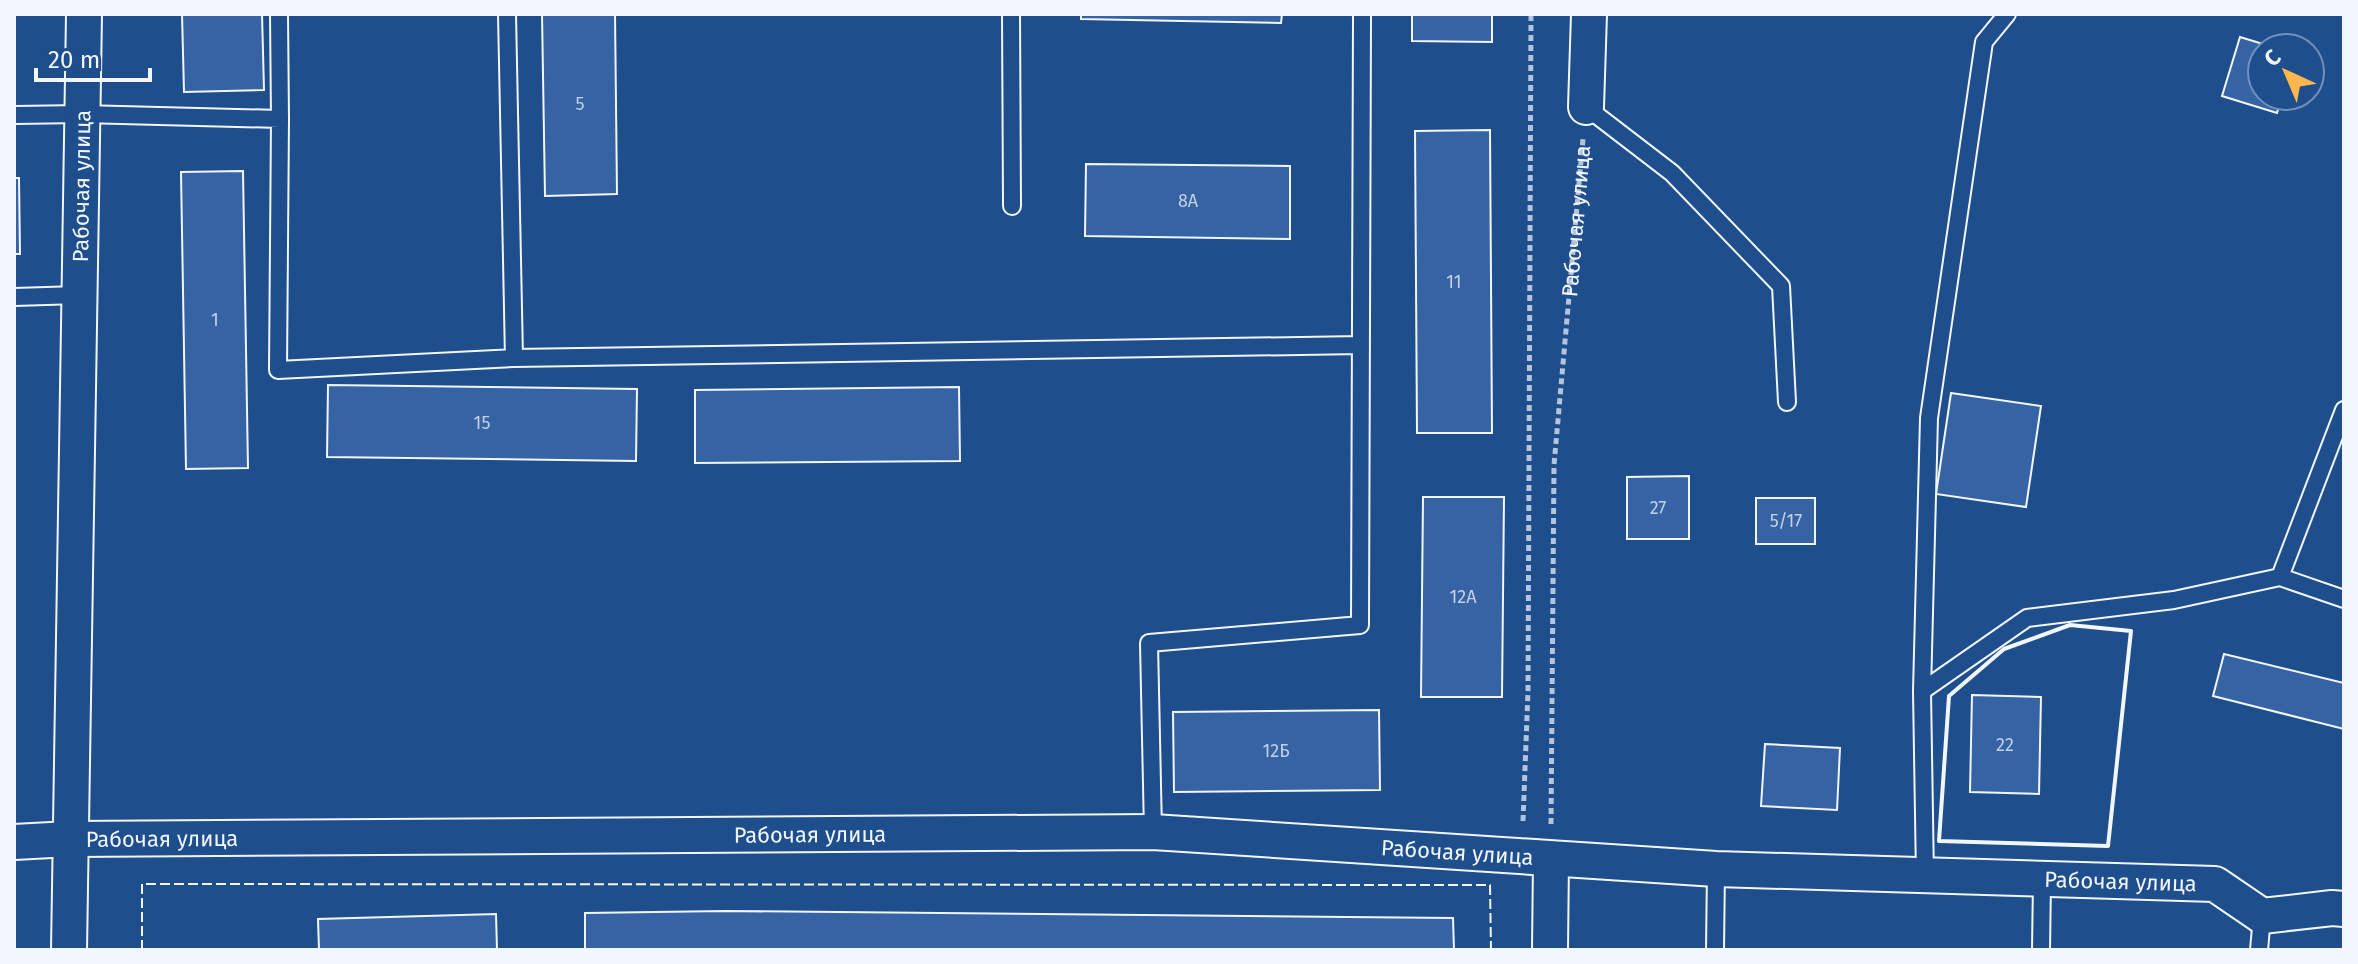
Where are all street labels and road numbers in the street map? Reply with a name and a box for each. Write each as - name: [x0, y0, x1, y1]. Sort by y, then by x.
- street label: Рабочая улица: [67, 110, 96, 263]
- street label: Рабочая улица: [1556, 144, 1596, 298]
- street label: Рабочая улица: [734, 820, 886, 848]
- street label: Рабочая улица: [86, 824, 238, 852]
- street label: Рабочая улица: [1380, 834, 1534, 870]
- street label: Рабочая улица: [2044, 865, 2197, 897]

